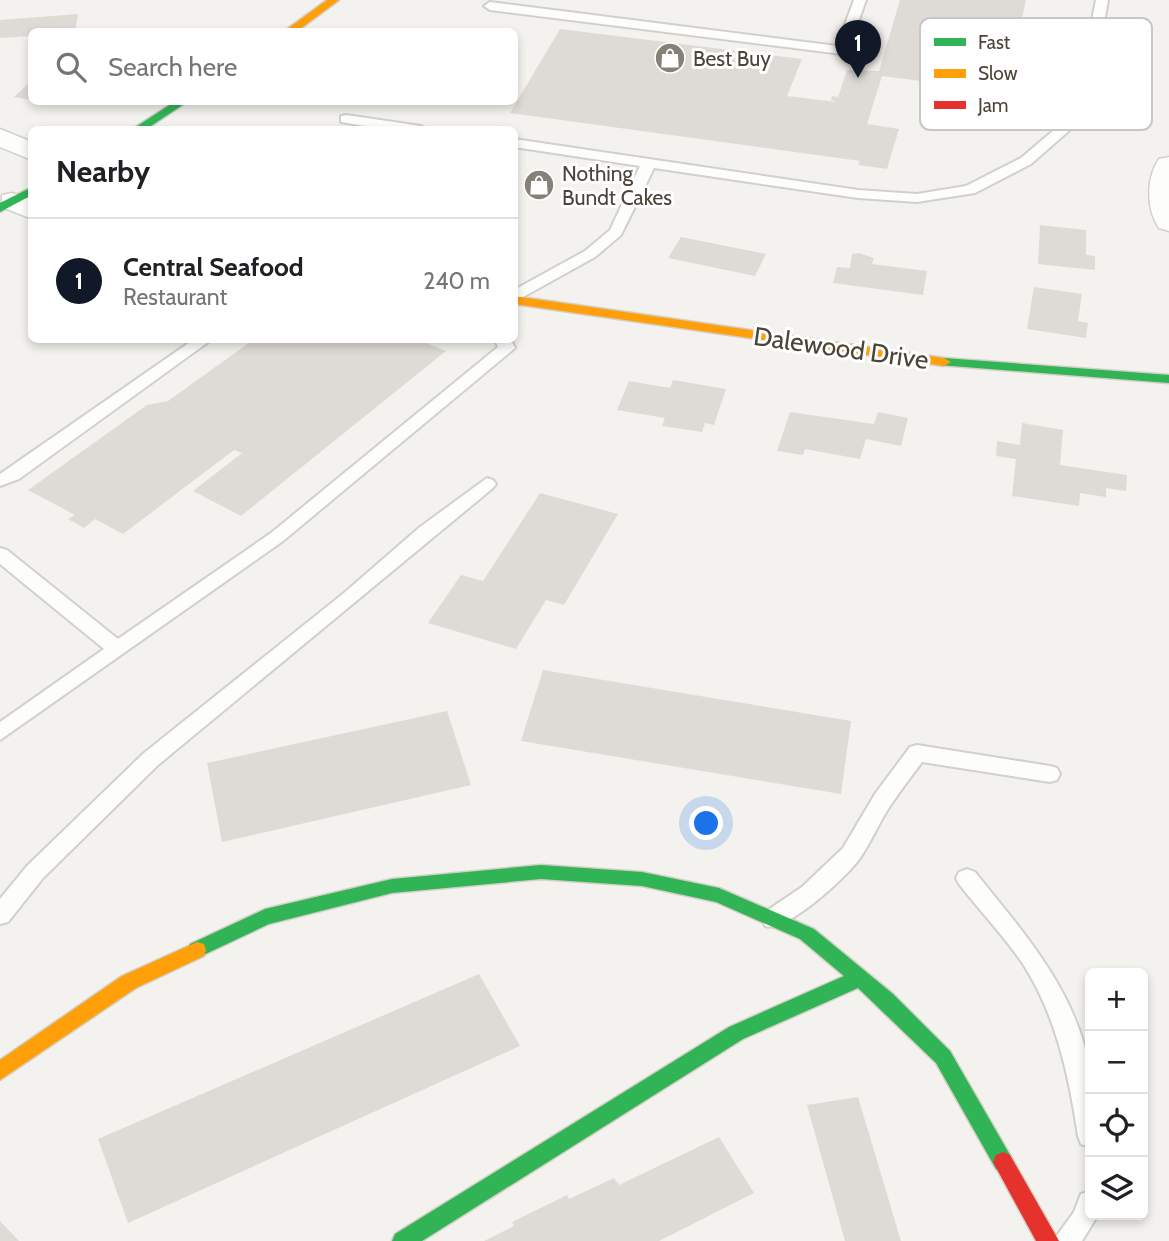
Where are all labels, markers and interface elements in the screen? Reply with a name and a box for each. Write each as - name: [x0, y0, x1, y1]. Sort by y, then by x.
- legend: [920, 18, 1152, 130]
- pin: 1: [835, 20, 881, 78]
- search box: [28, 28, 518, 105]
- text: Fast: [978, 31, 1011, 54]
- shop icon: Best Buy: [653, 41, 687, 75]
- place label: Best Buy: [693, 46, 771, 71]
- icon: search: [52, 48, 90, 86]
- text: Search here: [108, 51, 237, 83]
- text: Slow: [978, 62, 1018, 85]
- text: Jam: [977, 94, 1008, 117]
- text: Nearby: [56, 153, 150, 190]
- place label: Nothing Bundt Cakes: [562, 161, 672, 210]
- shop icon: Nothing Bundt Cakes: [522, 168, 556, 202]
- text: Central Seafood: [123, 251, 304, 283]
- text: 1: [75, 267, 83, 295]
- text: 240 m: [423, 267, 490, 295]
- text: Restaurant: [123, 283, 227, 311]
- street label: Dalewood Drive: [751, 320, 931, 376]
- your location: [689, 806, 723, 840]
- map controls: [1085, 968, 1148, 1220]
- button: +: [1085, 968, 1148, 1031]
- button: −: [1085, 1031, 1148, 1094]
- button: locate: [1085, 1094, 1148, 1157]
- button: layers: [1085, 1157, 1148, 1220]

